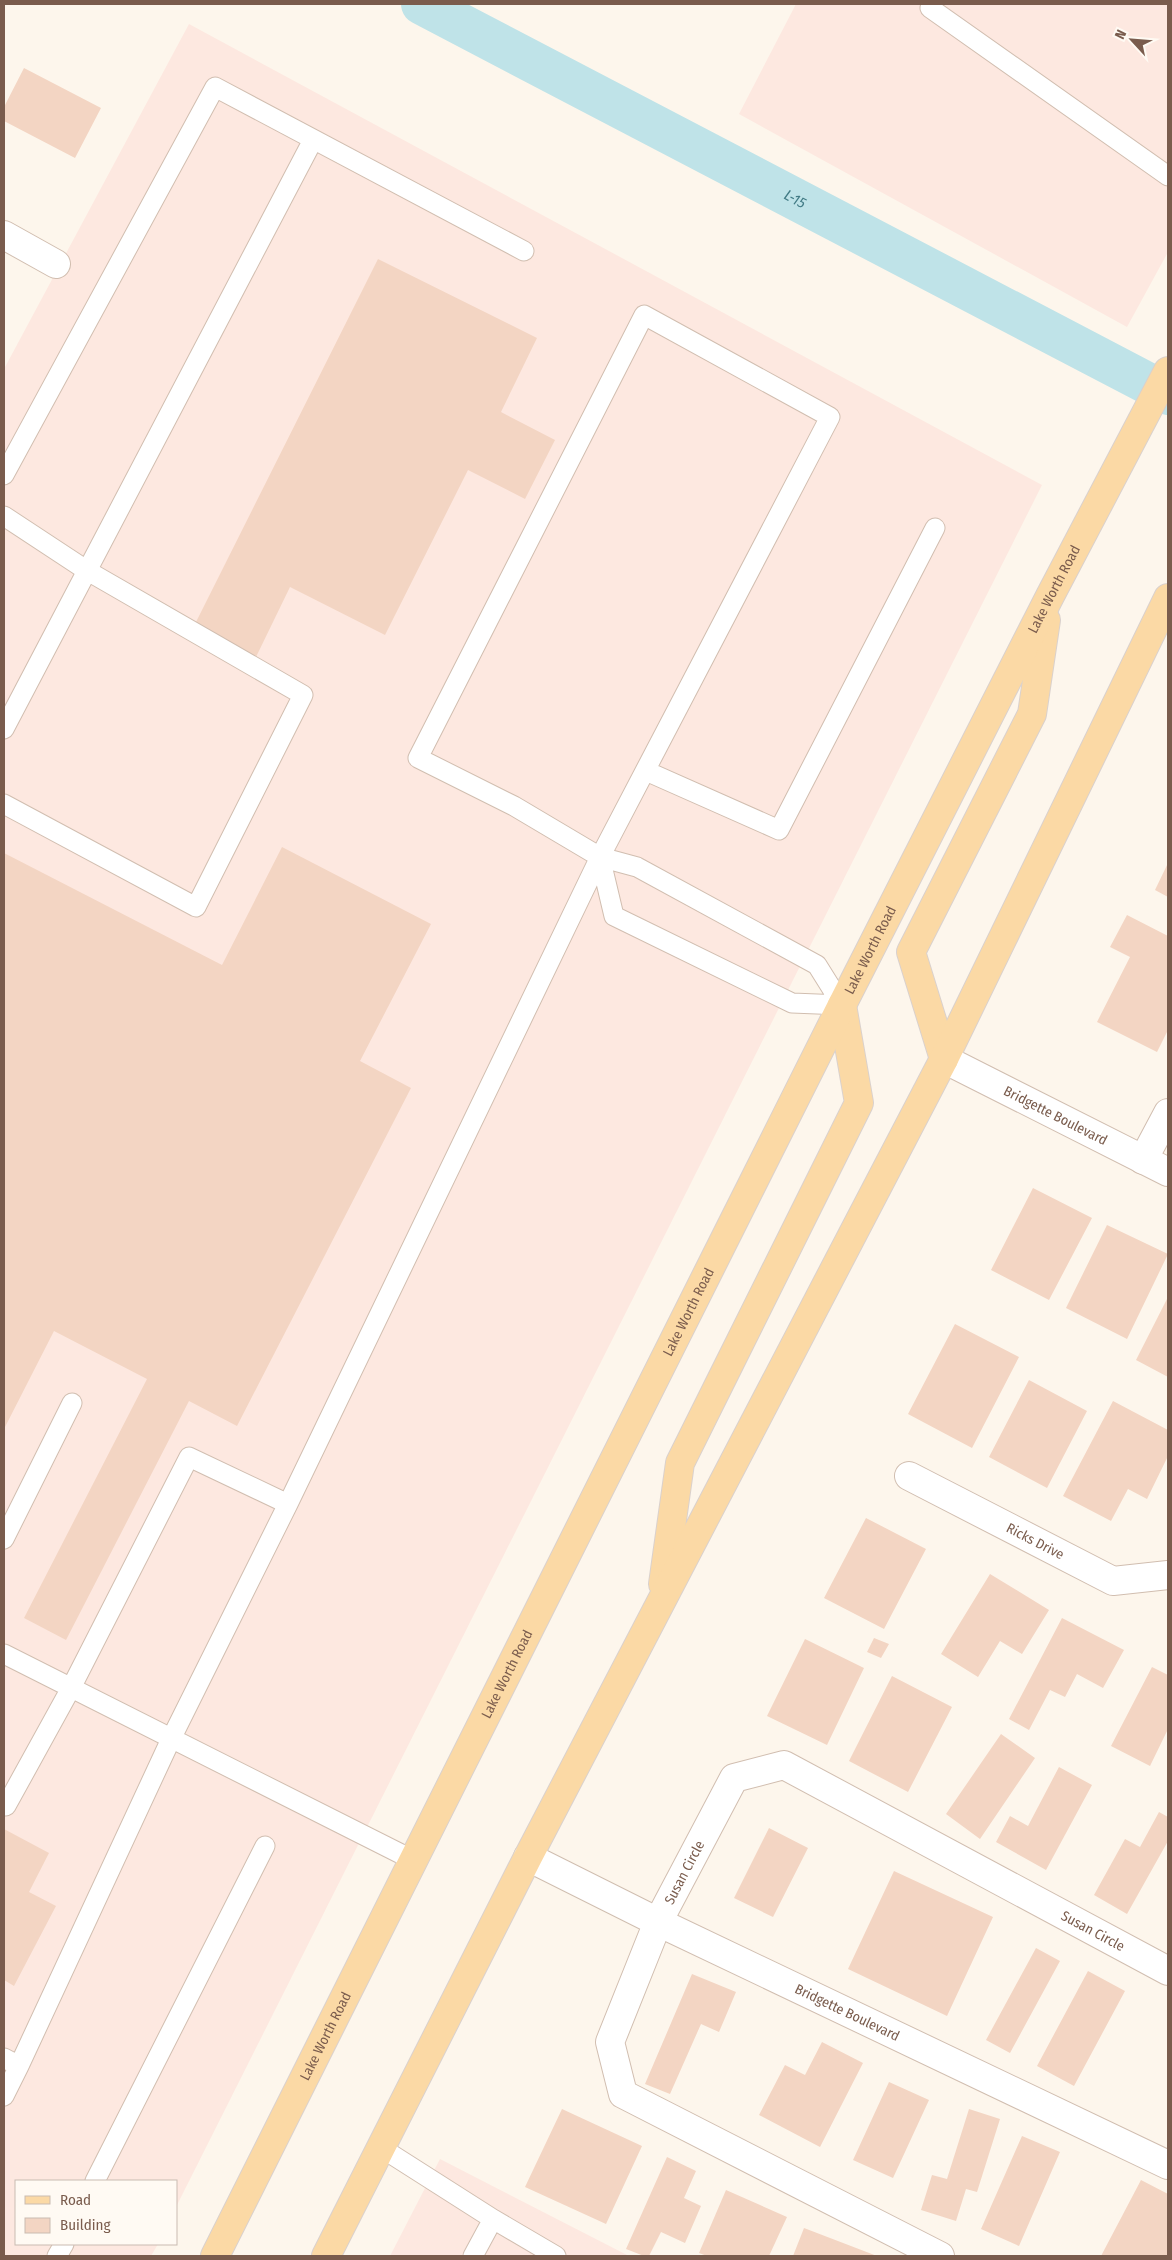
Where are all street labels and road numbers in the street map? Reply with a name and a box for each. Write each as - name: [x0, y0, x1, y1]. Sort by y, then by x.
- street label: Lake Worth Road: [1024, 542, 1084, 636]
- street label: Lake Worth Road: [840, 903, 899, 997]
- street label: Bridgette Boulevard: [1001, 1082, 1110, 1149]
- street label: Lake Worth Road: [659, 1265, 717, 1359]
- street label: Ricks Drive: [1004, 1519, 1067, 1563]
- street label: Lake Worth Road: [477, 1627, 536, 1721]
- street label: Susan Circle: [660, 1838, 708, 1907]
- street label: Susan Circle: [1058, 1907, 1128, 1955]
- street label: Bridgette Boulevard: [792, 1980, 902, 2044]
- street label: Lake Worth Road: [296, 1989, 354, 2083]

